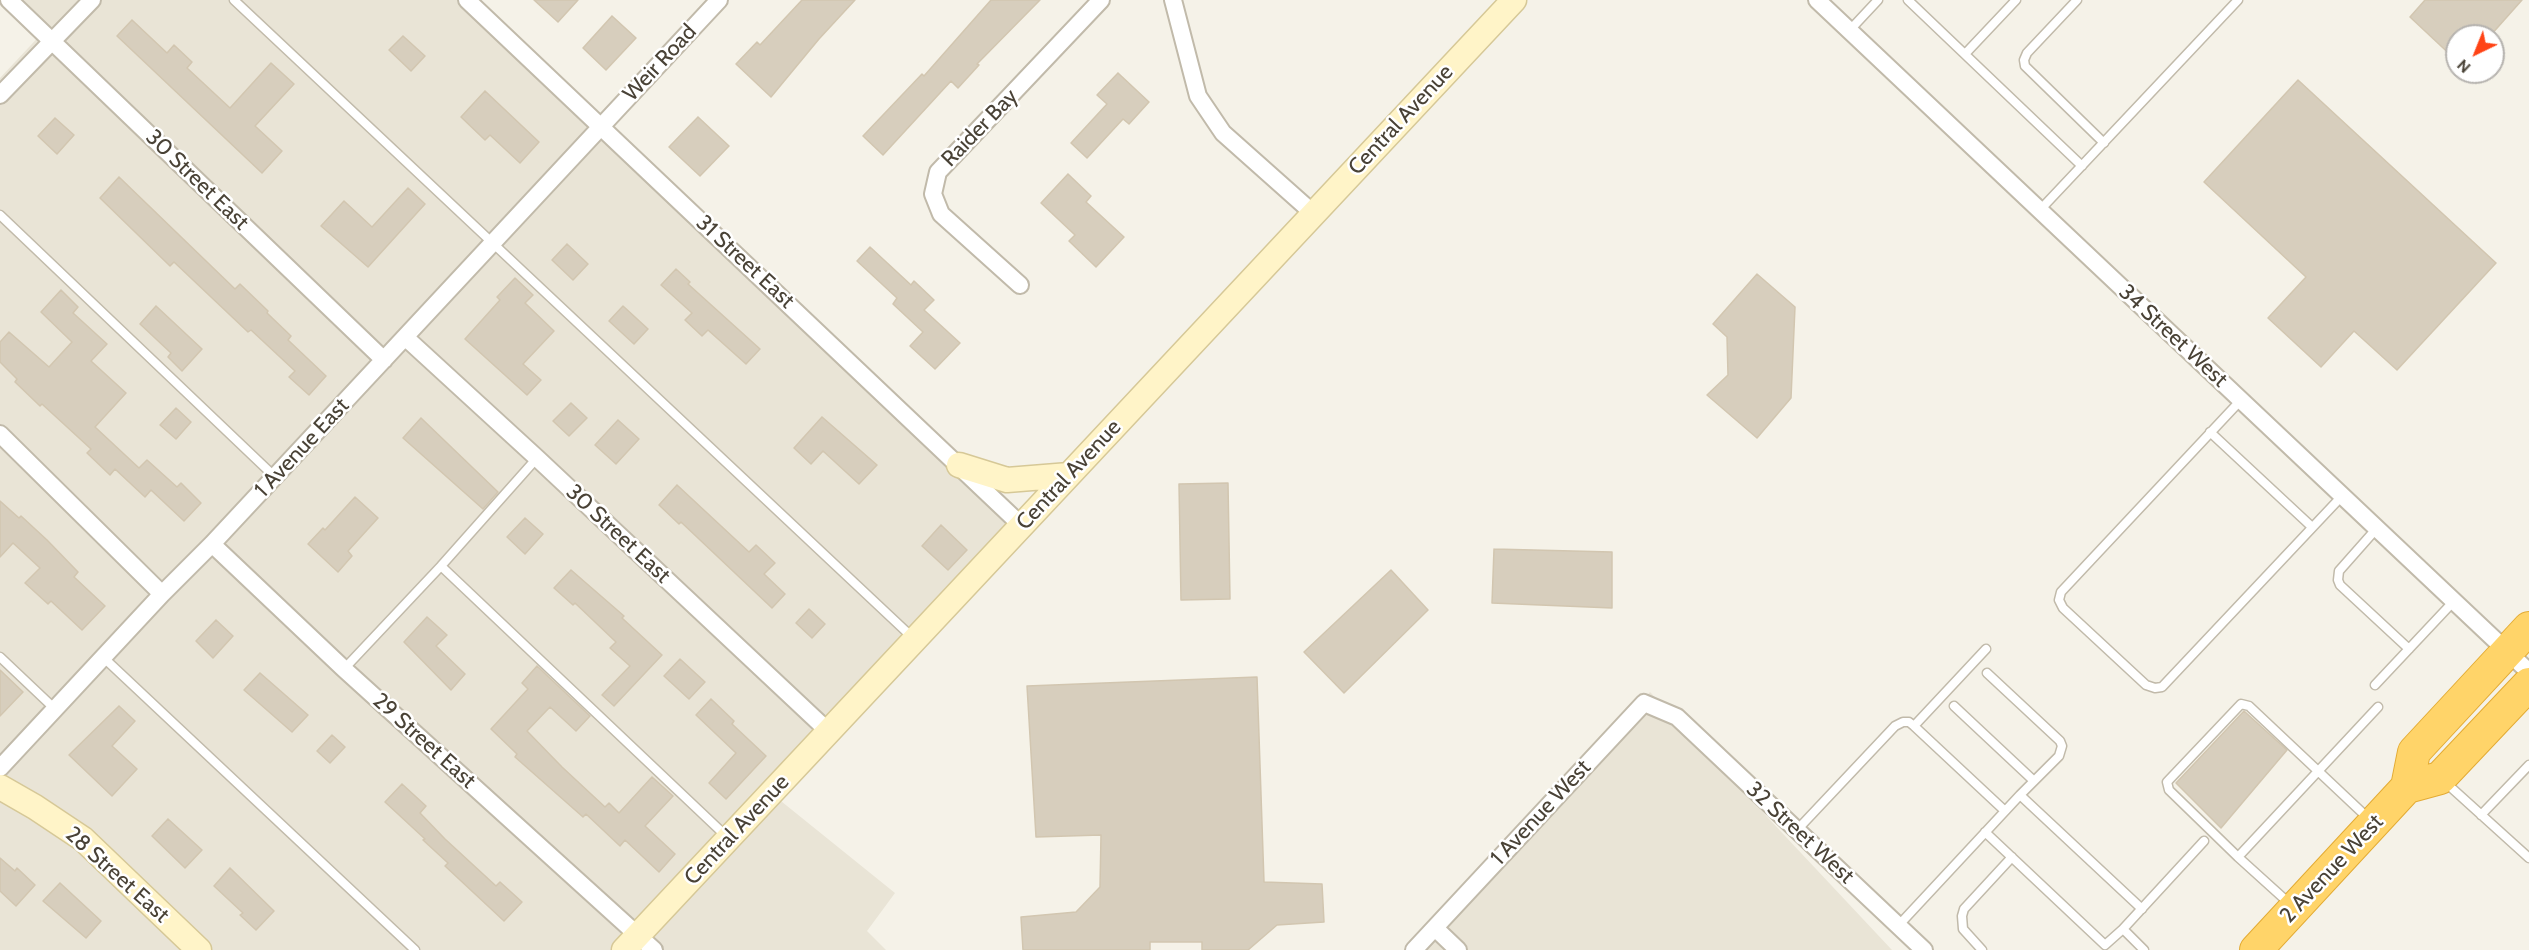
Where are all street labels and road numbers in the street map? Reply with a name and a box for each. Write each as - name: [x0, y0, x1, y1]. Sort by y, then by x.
- street label: Weir Road: [618, 19, 702, 107]
- street label: Central Avenue: [1343, 59, 1459, 181]
- street label: Raider Bay: [936, 84, 1024, 172]
- street label: 30 Street East: [140, 124, 254, 236]
- street label: 31 Street East: [690, 210, 800, 314]
- street label: 34 Street West: [2113, 279, 2233, 393]
- street label: 1 Avenue East: [249, 393, 355, 503]
- street label: Central Avenue: [1011, 414, 1127, 536]
- street label: 30 Street East: [560, 479, 676, 589]
- street label: 29 Street East: [367, 688, 481, 794]
- street label: 1 Avenue West: [1485, 755, 1597, 871]
- street label: Central Avenue: [679, 769, 795, 891]
- street label: 32 Street West: [1741, 776, 1859, 890]
- street label: 2 Avenue West: [2275, 809, 2389, 929]
- street label: 28 Street East: [60, 822, 174, 928]

